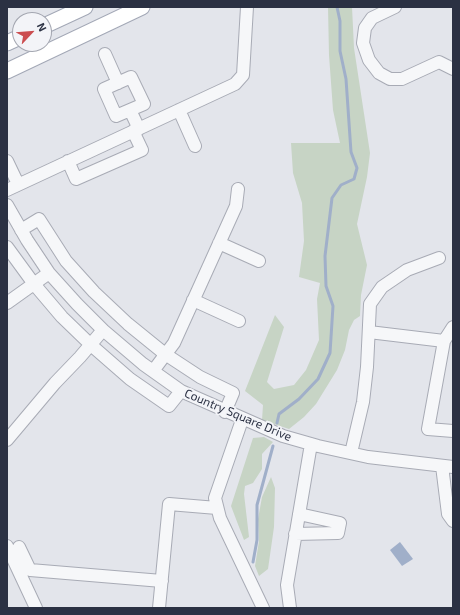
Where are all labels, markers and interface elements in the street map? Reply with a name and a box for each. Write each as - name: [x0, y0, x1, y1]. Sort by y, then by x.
- north arrow: [12, 12, 52, 52]
- text: N: [35, 21, 50, 33]
- street label: Country Square Drive: [182, 386, 294, 444]

